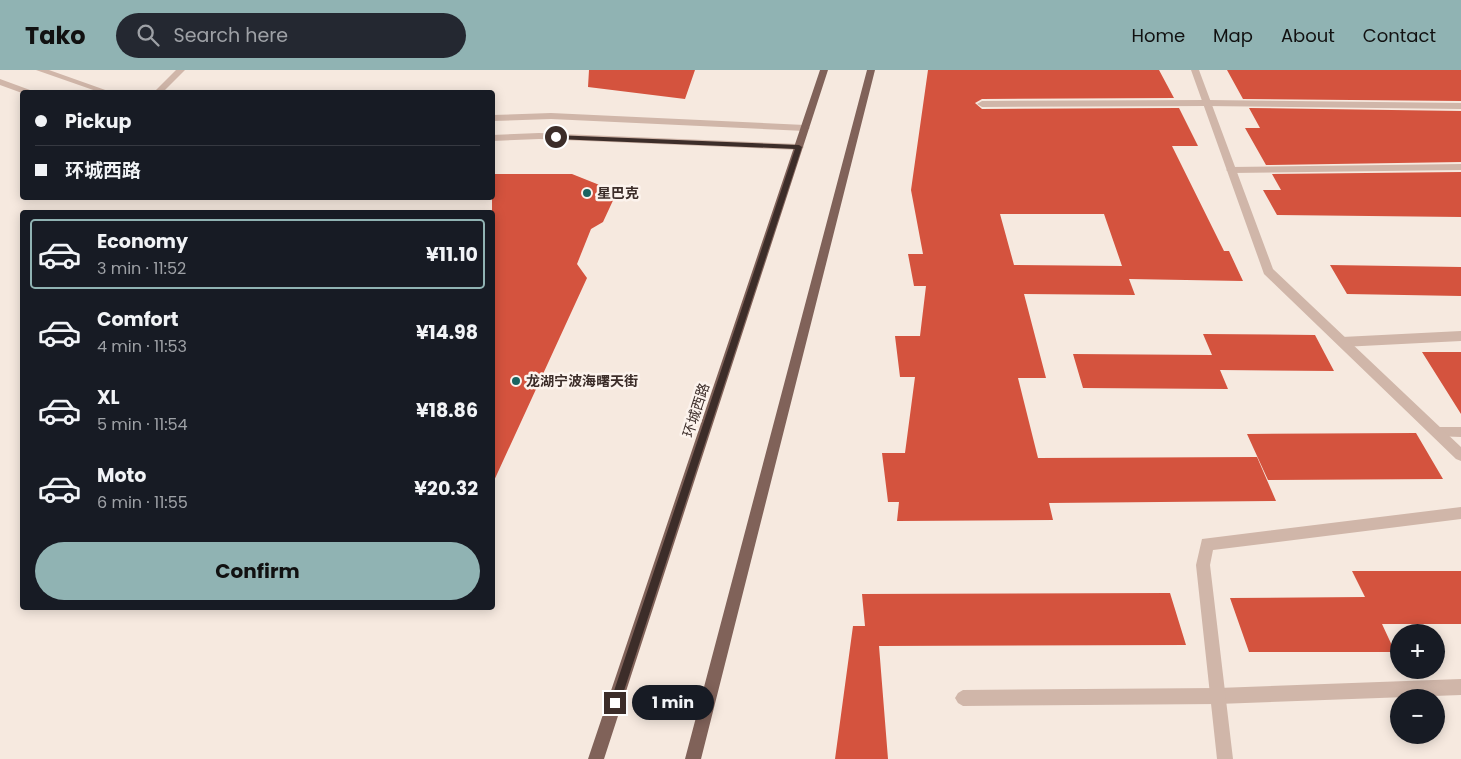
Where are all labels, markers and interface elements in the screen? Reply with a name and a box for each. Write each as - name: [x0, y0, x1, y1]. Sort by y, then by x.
- search box: [116, 13, 466, 58]
- text: Tako: [25, 19, 86, 52]
- icon: search: [134, 21, 162, 49]
- text: Search here: [174, 22, 288, 49]
- text: Home: [1131, 23, 1185, 48]
- text: Map: [1213, 23, 1253, 48]
- text: About: [1281, 23, 1335, 48]
- text: Contact: [1363, 23, 1436, 48]
- text: Pickup: [65, 108, 131, 135]
- route start: [545, 126, 567, 148]
- text: 环城西路: [65, 157, 141, 184]
- place label: 星巴克: [597, 183, 639, 203]
- marker: 星巴克: [581, 187, 593, 199]
- text: Economy: [97, 228, 188, 255]
- icon: car: [37, 232, 82, 277]
- text: ¥11.10: [426, 241, 478, 268]
- text: 3 min · 11:52: [97, 257, 186, 280]
- text: Comfort: [97, 306, 179, 333]
- icon: car: [37, 310, 82, 355]
- text: ¥14.98: [416, 319, 478, 346]
- text: 4 min · 11:53: [97, 335, 187, 358]
- place label: 龙湖宁波海曙天街: [526, 371, 638, 391]
- marker: 龙湖宁波海曙天街: [510, 375, 522, 387]
- street label: 环城西路: [678, 380, 714, 440]
- text: XL: [97, 384, 120, 411]
- icon: car: [37, 388, 82, 433]
- text: ¥18.86: [416, 397, 478, 424]
- text: 5 min · 11:54: [97, 413, 188, 436]
- text: Moto: [97, 462, 146, 489]
- icon: car: [37, 466, 82, 511]
- text: ¥20.32: [414, 475, 478, 502]
- text: 6 min · 11:55: [97, 491, 188, 514]
- button: Confirm: [35, 542, 480, 600]
- map controls: [1390, 624, 1445, 744]
- button: +: [1390, 624, 1445, 679]
- callout: 1 min: [632, 686, 715, 720]
- button: −: [1390, 689, 1445, 744]
- text: 1 min: [652, 691, 694, 714]
- route end: [604, 692, 626, 714]

